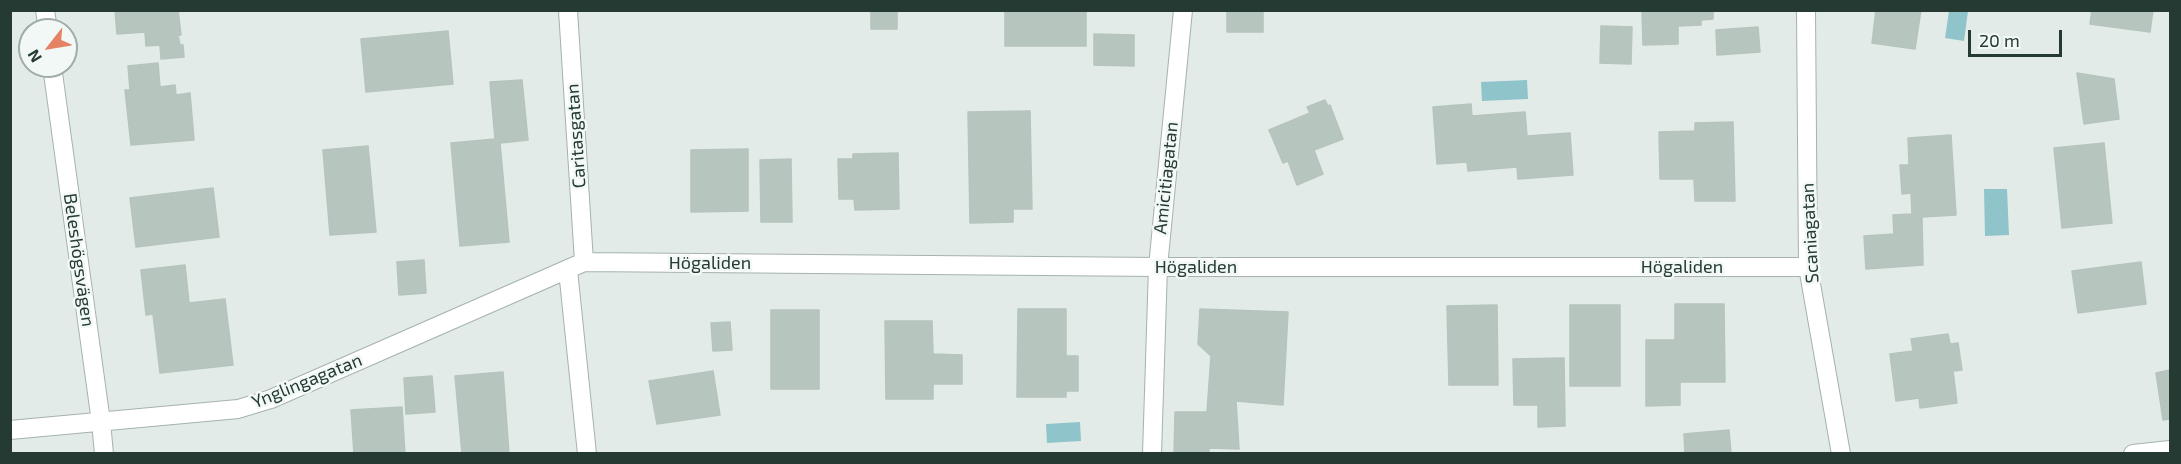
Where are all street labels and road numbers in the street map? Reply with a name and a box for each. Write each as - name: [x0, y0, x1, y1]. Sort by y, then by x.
- street label: Caritasgatan: [562, 83, 590, 189]
- street label: Amicitiagatan: [1149, 121, 1183, 235]
- street label: Scaniagatan: [1797, 182, 1823, 284]
- street label: Beleshögsvägen: [59, 192, 99, 328]
- street label: Högaliden: [669, 252, 751, 274]
- street label: Högaliden: [1155, 256, 1237, 278]
- street label: Högaliden: [1641, 256, 1723, 278]
- street label: Ynglingagatan: [249, 349, 365, 413]

